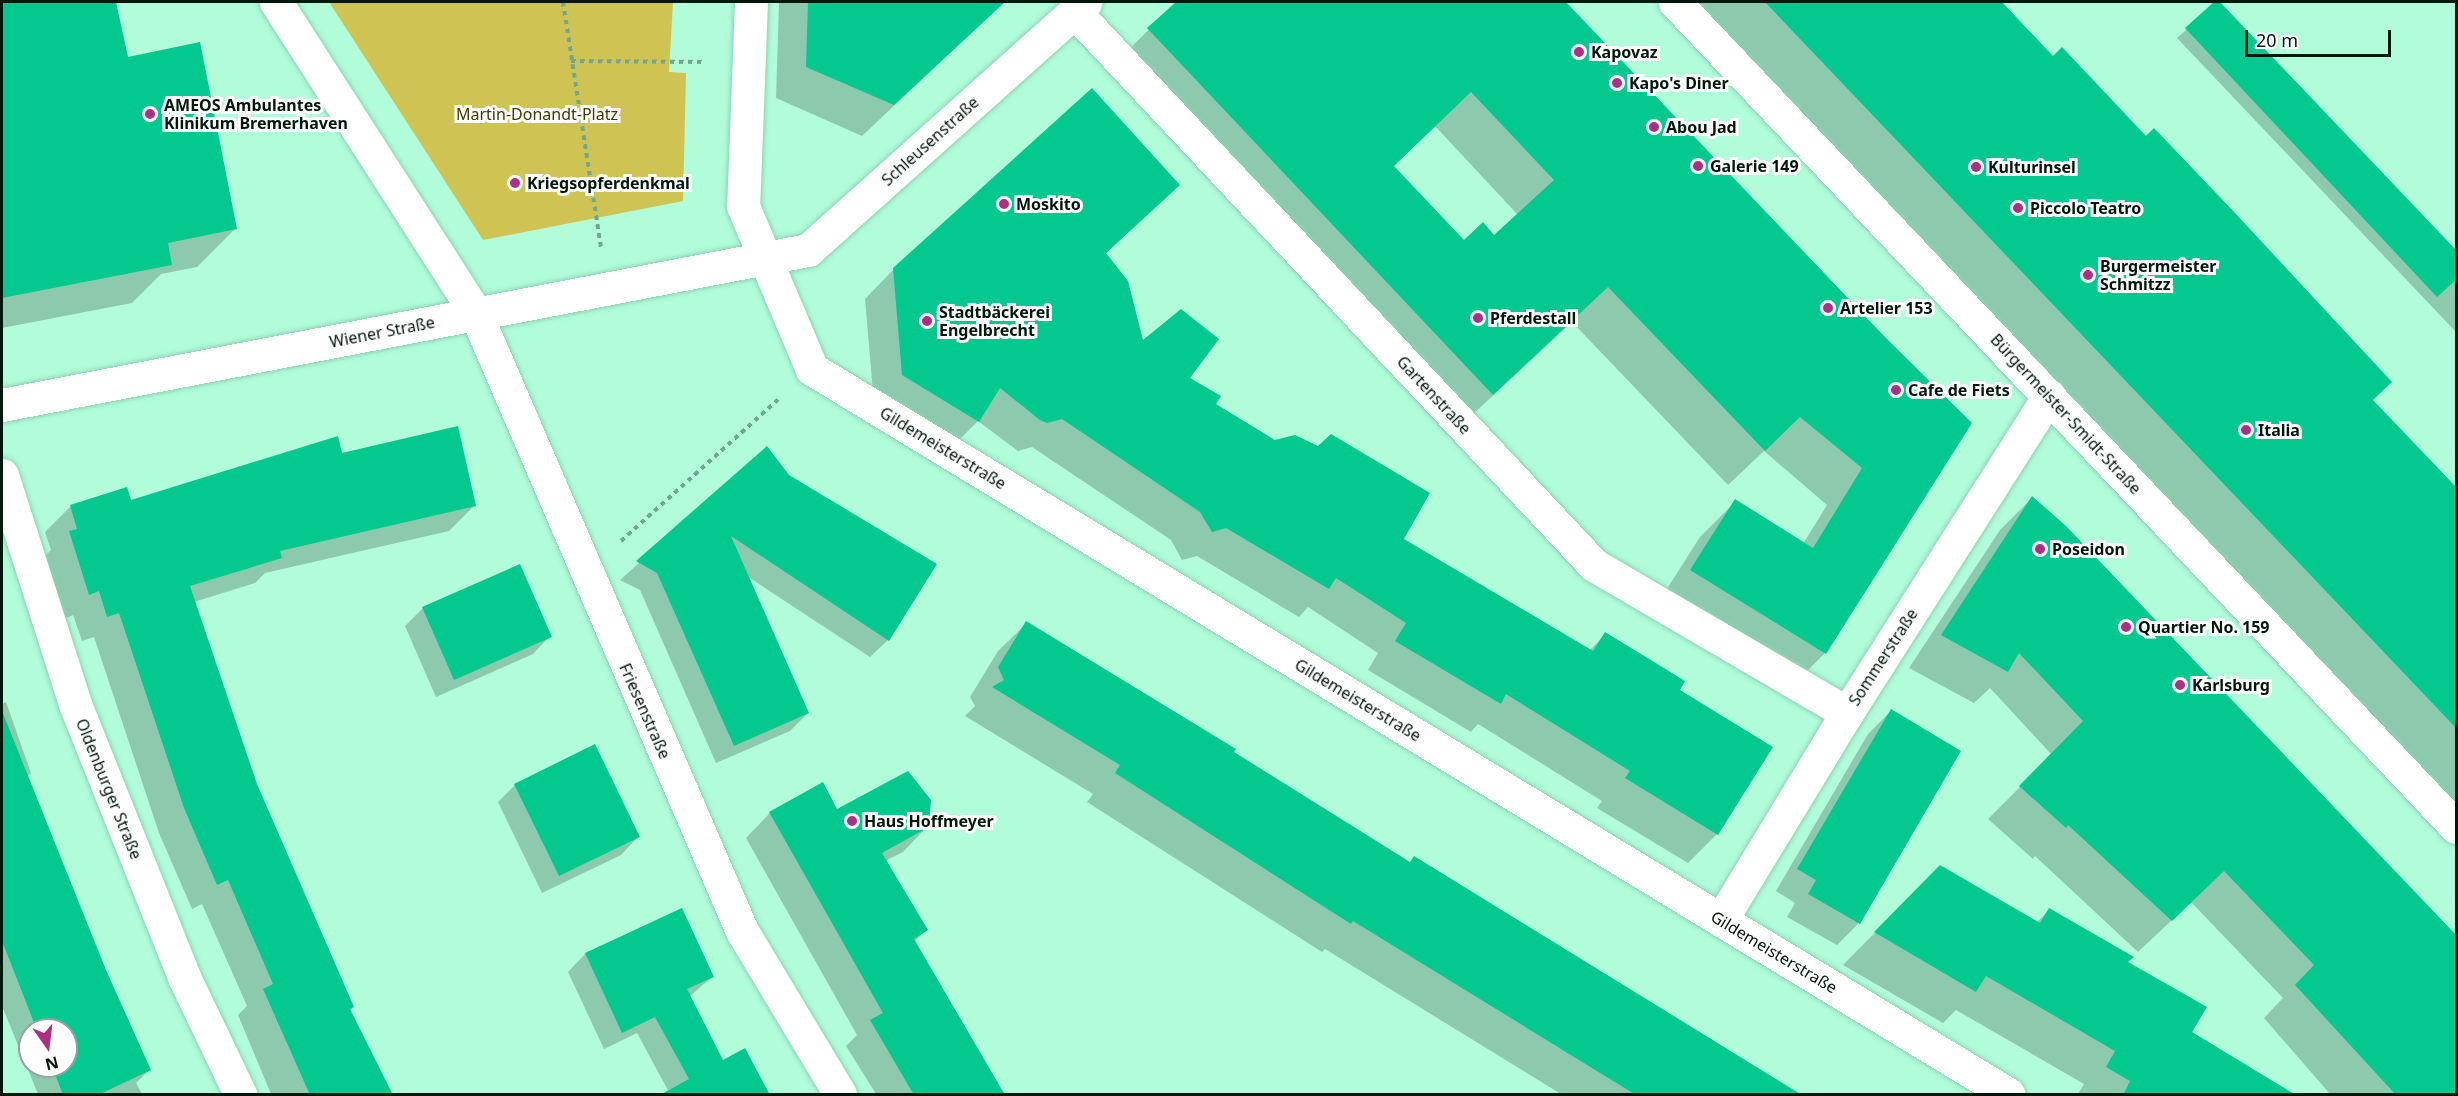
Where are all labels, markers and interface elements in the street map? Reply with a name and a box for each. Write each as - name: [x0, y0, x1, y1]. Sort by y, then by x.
- scale bar: [2248, 18, 2394, 56]
- text: 20 m: [2256, 28, 2298, 52]
- place label: Kapovaz: [1591, 42, 1658, 62]
- marker: Kapovaz: [1572, 45, 1586, 59]
- place label: Kapo's Diner: [1629, 73, 1729, 93]
- marker: Kapo's Diner: [1610, 76, 1624, 90]
- street label: Schleusenstraße: [878, 92, 982, 190]
- place label: AMEOS Ambulantes Klinikum Bremerhaven: [164, 95, 348, 133]
- park label: Martin-Donandt-Platz: [456, 104, 618, 124]
- marker: AMEOS Ambulantes Klinikum Bremerhaven: [141, 105, 159, 123]
- place label: Abou Jad: [1666, 117, 1737, 137]
- marker: Abou Jad: [1647, 120, 1661, 134]
- place label: Galerie 149: [1710, 156, 1799, 176]
- place label: Kulturinsel: [1988, 157, 2076, 177]
- marker: Galerie 149: [1691, 159, 1705, 173]
- marker: Kulturinsel: [1969, 160, 1983, 174]
- place label: Kriegsopferdenkmal: [527, 173, 690, 193]
- marker: Kriegsopferdenkmal: [508, 176, 522, 190]
- place label: Moskito: [1016, 194, 1081, 214]
- marker: Moskito: [997, 197, 1011, 211]
- place label: Piccolo Teatro: [2030, 198, 2141, 218]
- marker: Piccolo Teatro: [2011, 201, 2025, 215]
- place label: Burgermeister Schmitzz: [2100, 256, 2216, 294]
- marker: Burgermeister Schmitzz: [2081, 268, 2095, 282]
- place label: Artelier 153: [1840, 298, 1933, 318]
- marker: Artelier 153: [1821, 301, 1835, 315]
- place label: Stadtbäckerei Engelbrecht: [939, 302, 1050, 340]
- place label: Pferdestall: [1490, 308, 1576, 328]
- marker: Pferdestall: [1471, 311, 1485, 325]
- street label: Wiener Straße: [328, 312, 436, 352]
- marker: Stadtbäckerei Engelbrecht: [920, 314, 934, 328]
- street label: Bürgermeister-Smidt-Straße: [1987, 330, 2145, 498]
- street label: Gartenstraße: [1393, 352, 1475, 438]
- place label: Cafe de Fiets: [1908, 380, 2010, 400]
- marker: Cafe de Fiets: [1889, 383, 1903, 397]
- street label: Gildemeisterstraße: [876, 403, 1010, 493]
- place label: Italia: [2258, 420, 2300, 440]
- marker: Italia: [2239, 423, 2253, 437]
- place label: Poseidon: [2052, 539, 2125, 559]
- marker: Poseidon: [2033, 542, 2047, 556]
- street label: Sommerstraße: [1844, 605, 1922, 709]
- place label: Quartier No. 159: [2138, 617, 2270, 637]
- marker: Quartier No. 159: [2119, 620, 2133, 634]
- street label: Gildemeisterstraße: [1291, 655, 1425, 745]
- street label: Friesenstraße: [615, 660, 675, 762]
- place label: Karlsburg: [2192, 675, 2270, 695]
- marker: Karlsburg: [2173, 678, 2187, 692]
- street label: Oldenburger Straße: [72, 716, 146, 862]
- place label: Haus Hoffmeyer: [864, 811, 994, 831]
- marker: Haus Hoffmeyer: [845, 814, 859, 828]
- street label: Gildemeisterstraße: [1707, 907, 1841, 997]
- north arrow: [18, 1018, 78, 1078]
- text: N: [43, 1051, 61, 1076]

